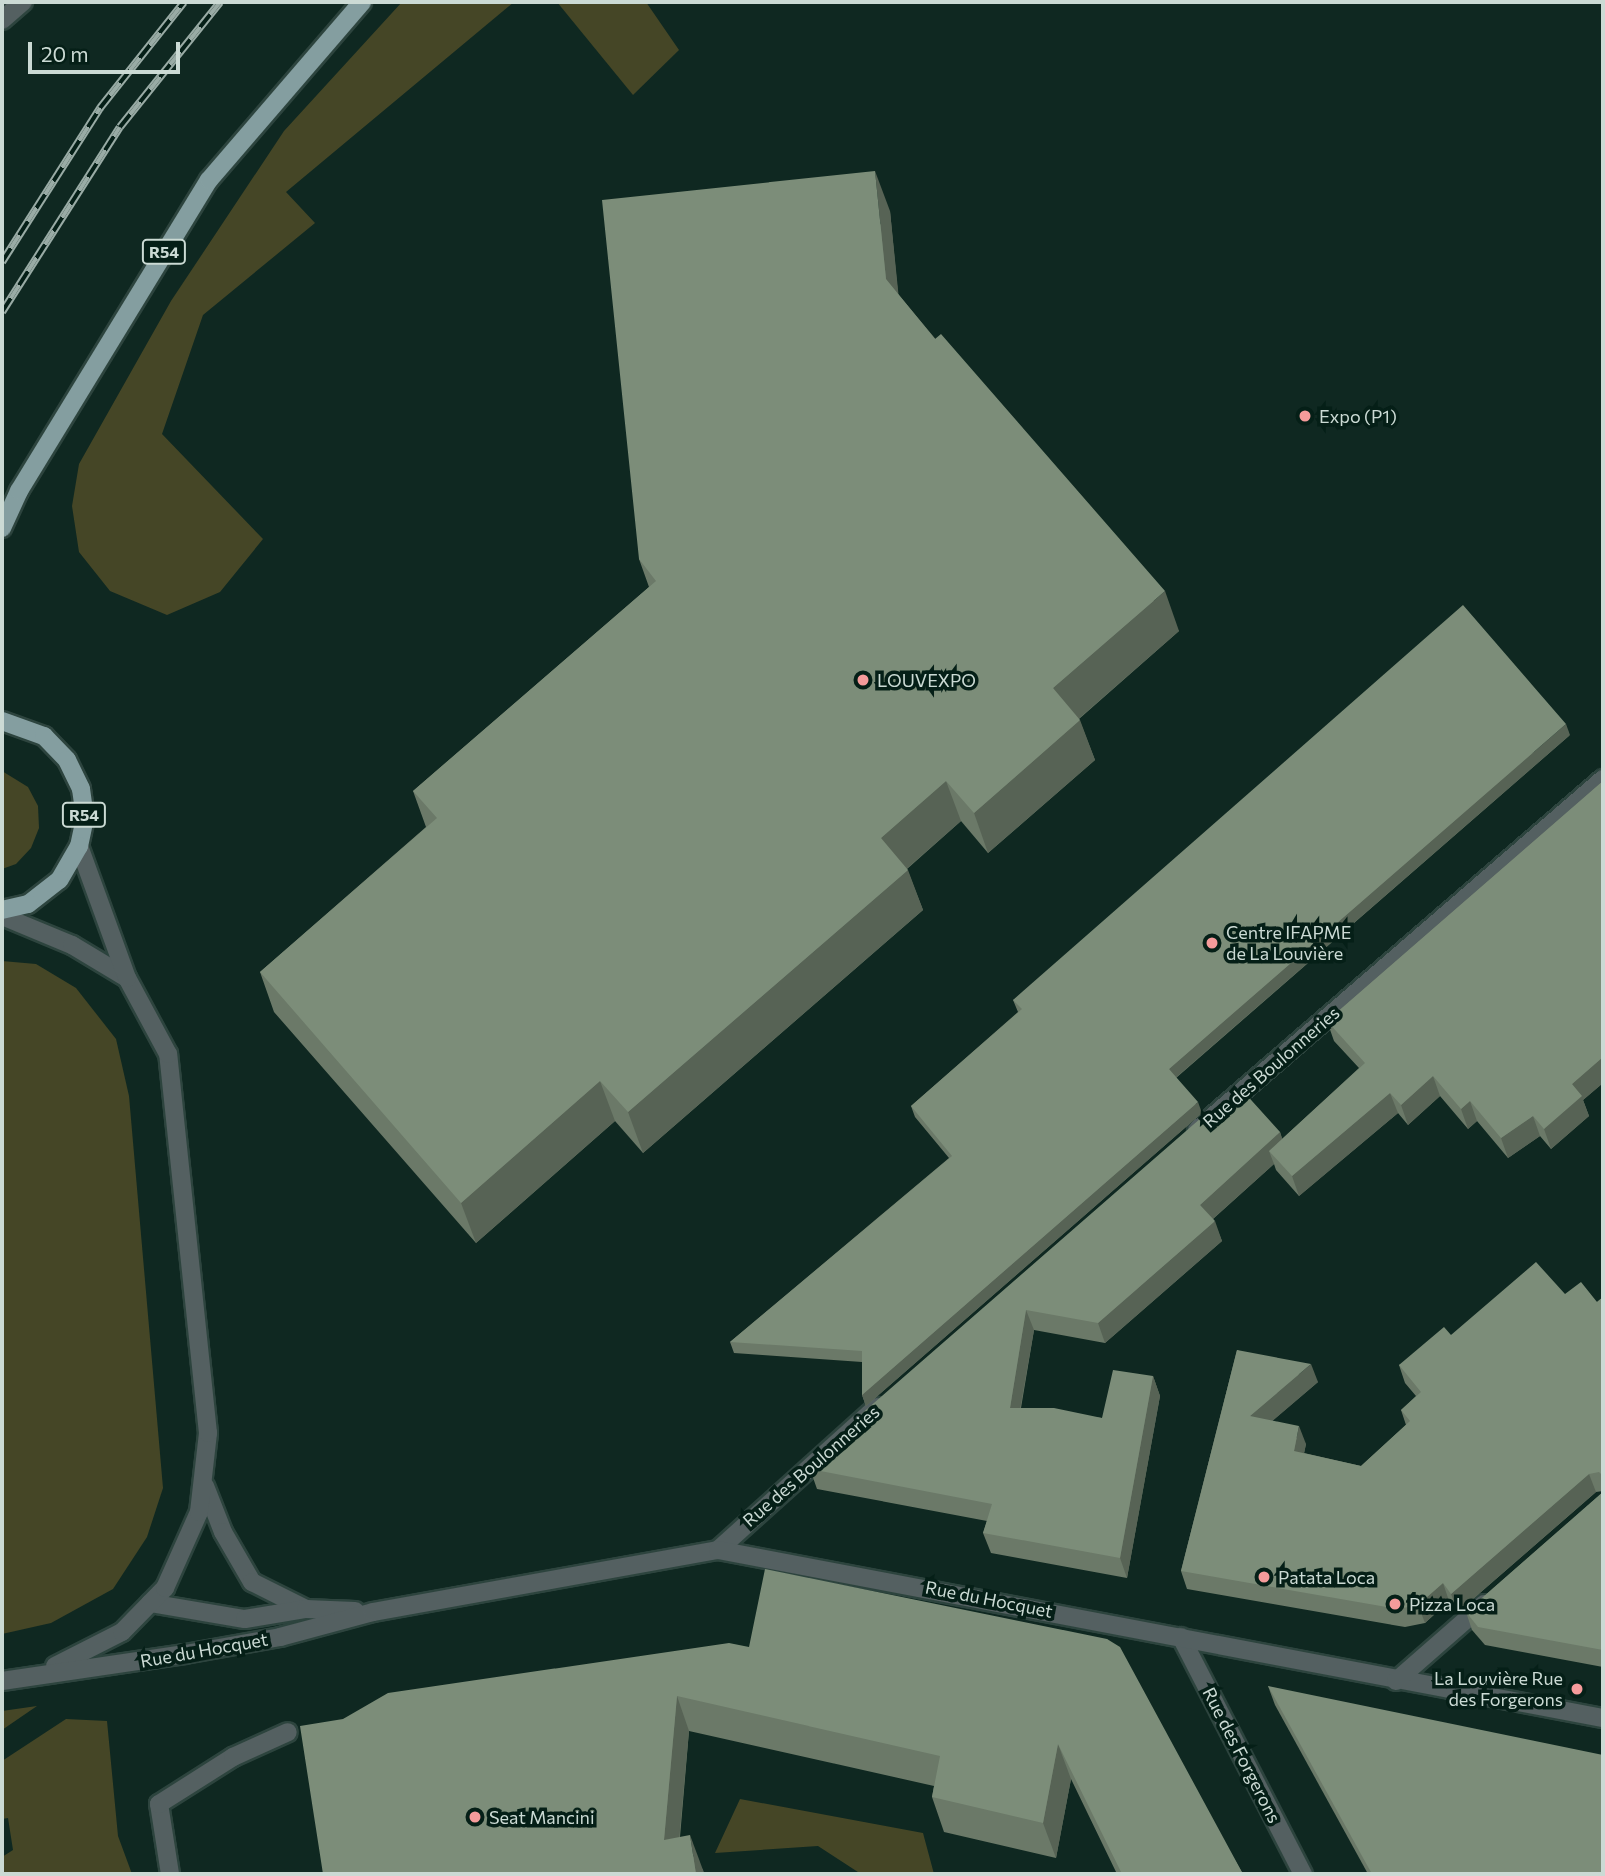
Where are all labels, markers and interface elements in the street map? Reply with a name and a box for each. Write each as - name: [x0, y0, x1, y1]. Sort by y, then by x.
- scale bar: [32, 28, 184, 72]
- text: 20 m: [41, 41, 89, 66]
- road number: R54: [141, 240, 187, 264]
- place label: Expo (P1): [1319, 405, 1397, 427]
- marker: Expo (P1): [1297, 408, 1313, 424]
- place label: LOUVEXPO: [877, 669, 976, 691]
- marker: LOUVEXPO: [855, 672, 871, 688]
- road number: R54: [61, 802, 107, 828]
- place label: Centre IFAPME de La Louvière: [1226, 922, 1351, 964]
- marker: Centre IFAPME de La Louvière: [1204, 935, 1220, 951]
- street label: Rue des Boulonneries: [1198, 1002, 1344, 1132]
- street label: Rue des Boulonneries: [738, 1401, 884, 1531]
- place label: Patata Loca: [1278, 1566, 1375, 1588]
- marker: Patata Loca: [1256, 1569, 1272, 1585]
- street label: Rue du Hocquet: [923, 1576, 1055, 1622]
- place label: Pizza Loca: [1409, 1593, 1495, 1615]
- marker: Pizza Loca: [1387, 1596, 1403, 1612]
- street label: Rue du Hocquet: [138, 1628, 270, 1672]
- place label: La Louvière Rue des Forgerons: [1434, 1668, 1563, 1710]
- marker: La Louvière Rue des Forgerons: [1569, 1681, 1585, 1697]
- street label: Rue des Forgerons: [1198, 1683, 1286, 1827]
- place label: Seat Mancini: [489, 1806, 595, 1828]
- marker: Seat Mancini: [467, 1809, 483, 1825]

